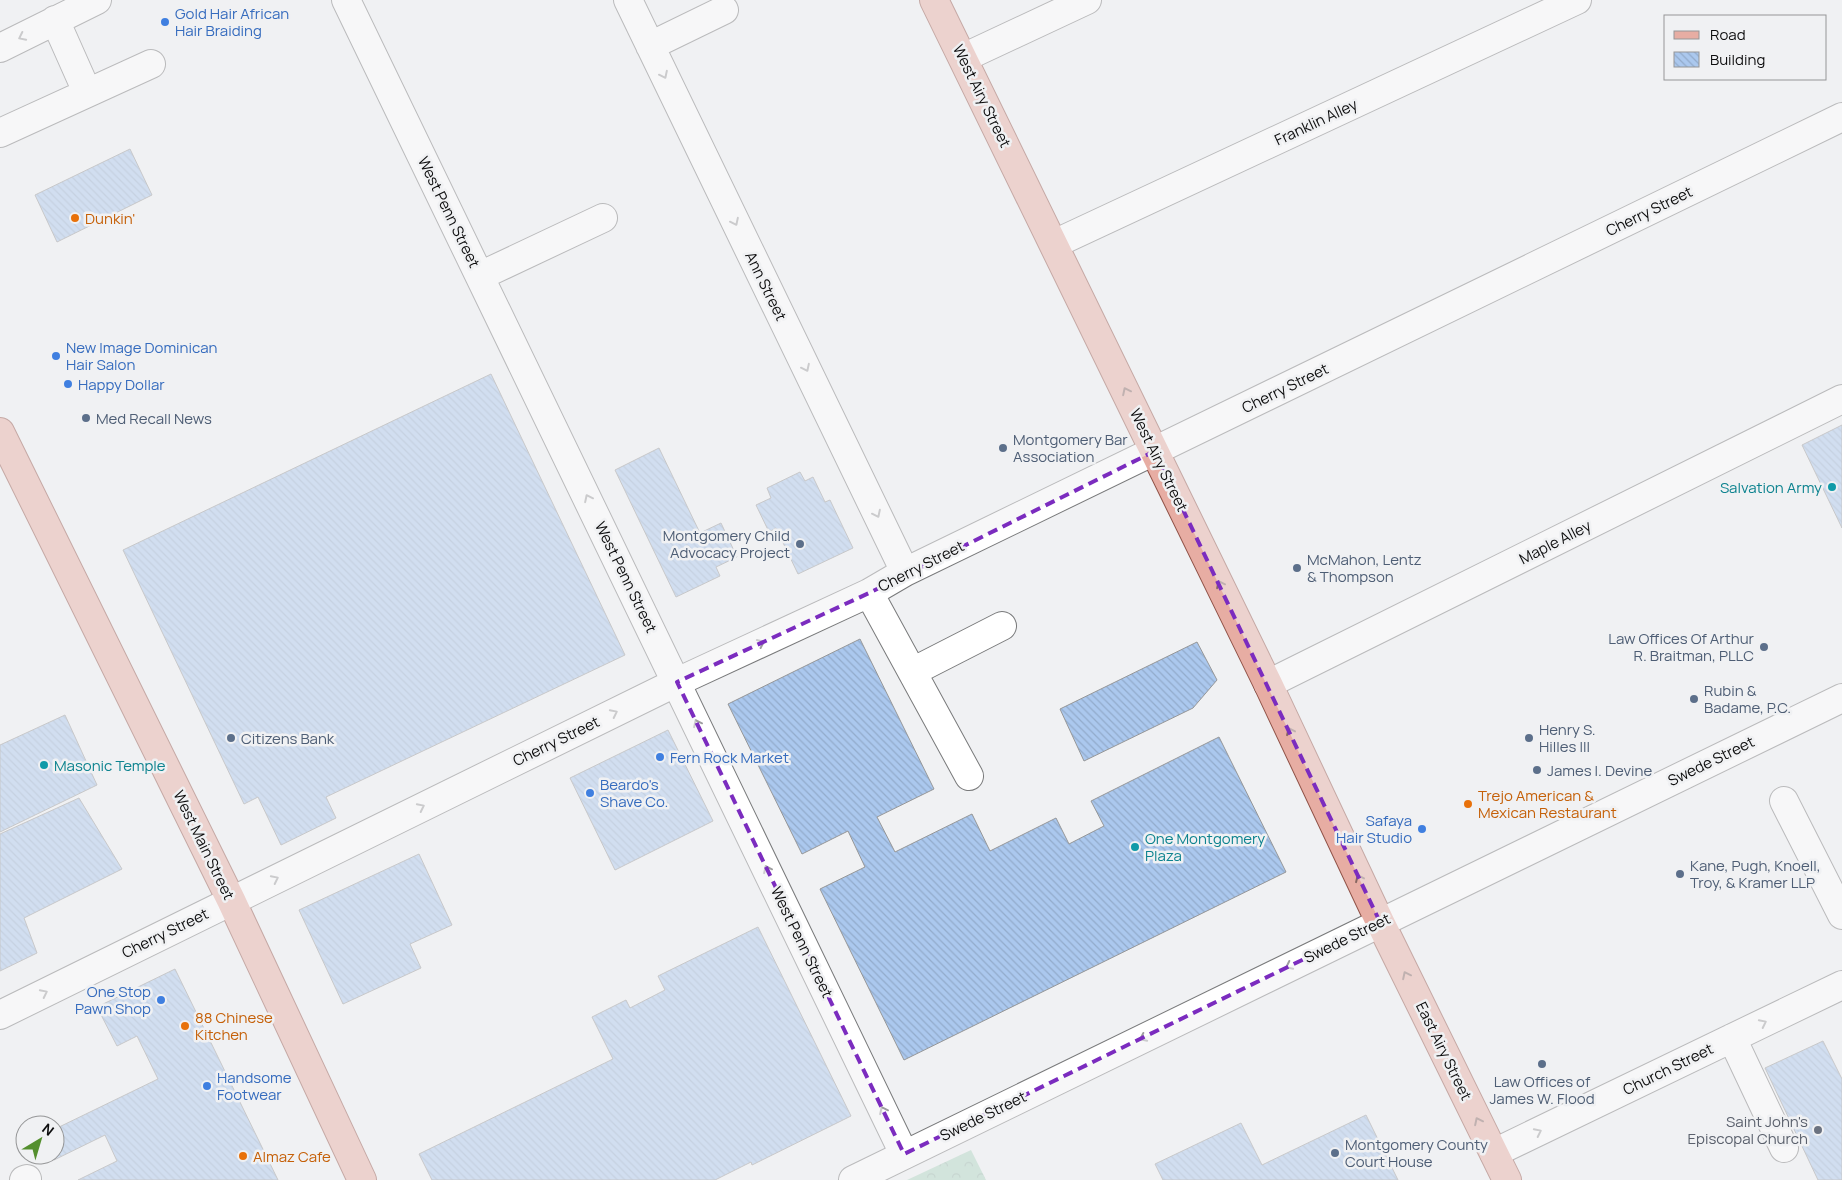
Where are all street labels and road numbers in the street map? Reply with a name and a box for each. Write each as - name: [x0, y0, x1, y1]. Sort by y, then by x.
- street label: West Airy Street: [948, 41, 1016, 151]
- street label: Franklin Alley: [1271, 94, 1361, 150]
- street label: West Penn Street: [413, 153, 485, 271]
- street label: Cherry Street: [1602, 181, 1696, 241]
- street label: Ann Street: [740, 248, 792, 324]
- street label: Cherry Street: [1238, 358, 1332, 418]
- street label: West Airy Street: [1125, 405, 1193, 515]
- street label: Maple Alley: [1515, 515, 1595, 569]
- street label: West Penn Street: [590, 518, 662, 636]
- street label: Cherry Street: [874, 535, 968, 597]
- street label: Cherry Street: [509, 711, 603, 771]
- street label: Swede Street: [1664, 731, 1758, 791]
- street label: West Main Street: [168, 787, 240, 903]
- street label: West Penn Street: [766, 883, 838, 1001]
- street label: Cherry Street: [118, 903, 212, 963]
- street label: Swede Street: [1300, 908, 1394, 968]
- street label: East Airy Street: [1411, 998, 1477, 1104]
- street label: Church Street: [1619, 1038, 1717, 1100]
- street label: Swede Street: [936, 1086, 1030, 1146]

